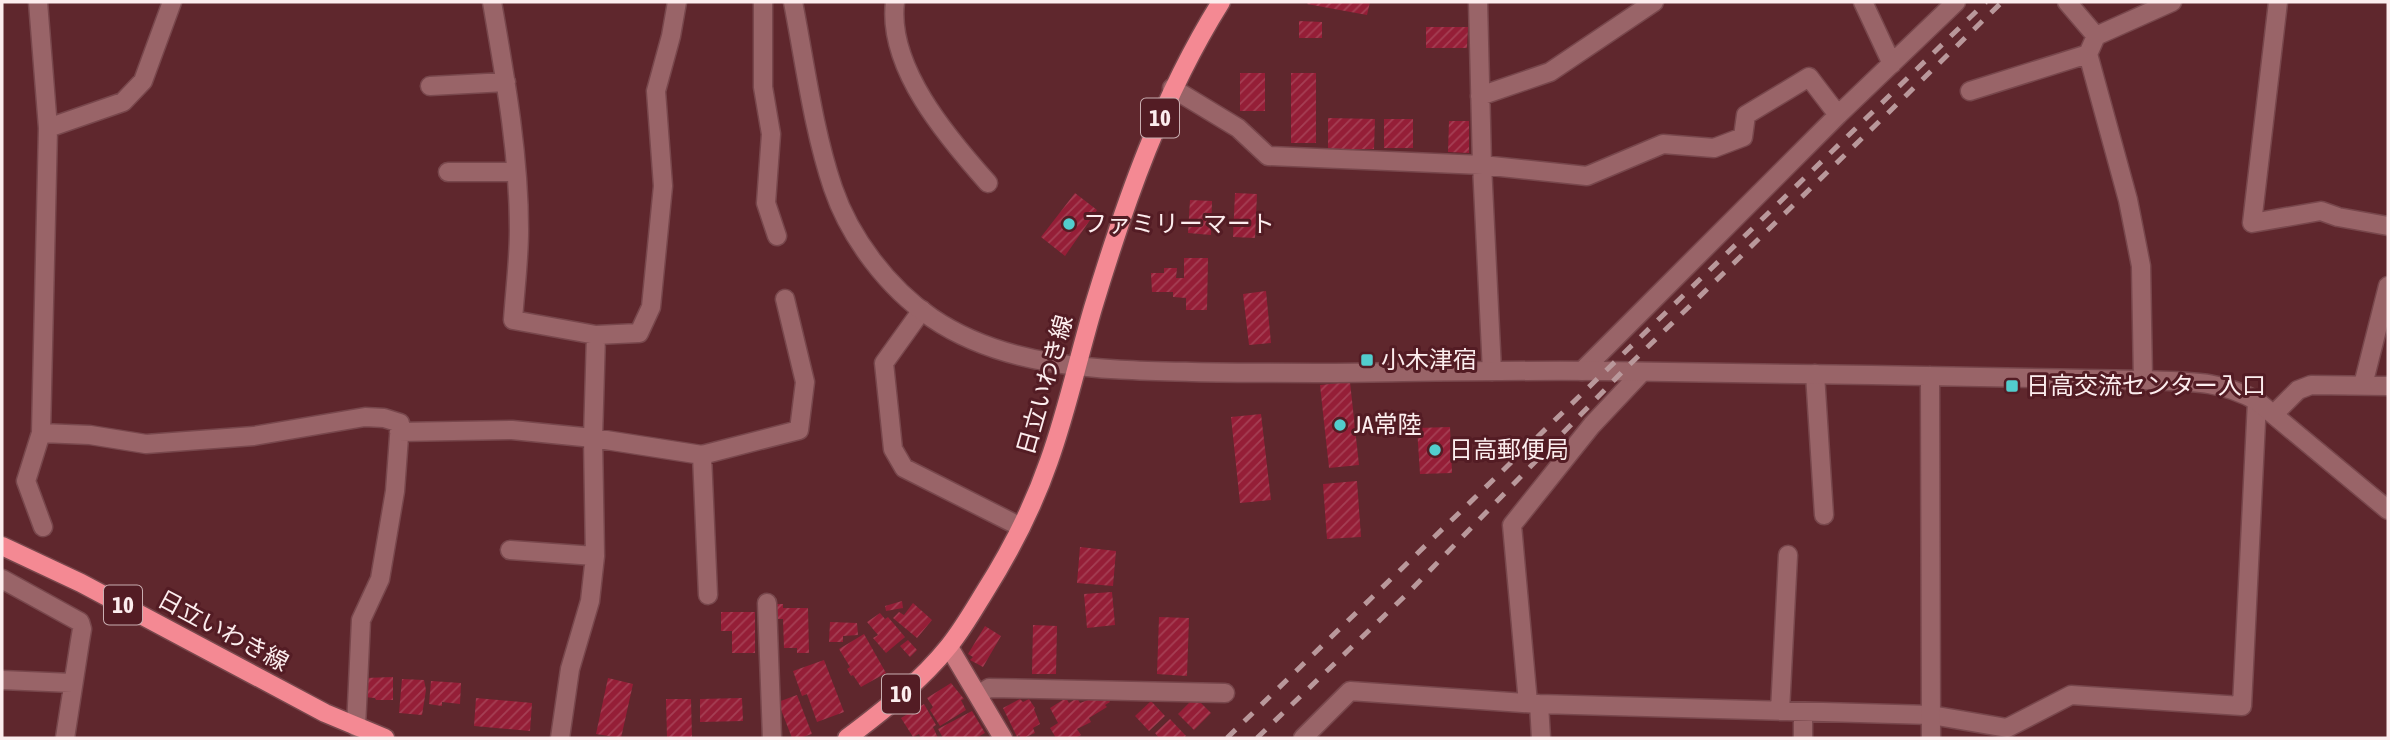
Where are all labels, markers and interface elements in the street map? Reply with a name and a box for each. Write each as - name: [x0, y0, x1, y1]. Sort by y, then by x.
- road number: 10: [1141, 99, 1179, 138]
- place label: ファミリーマート: [1083, 210, 1275, 237]
- marker: ファミリーマート: [1061, 216, 1077, 232]
- street label: 日立いわき線: [1012, 312, 1077, 458]
- place label: 小木津宿: [1381, 346, 1477, 373]
- marker: 小木津宿: [1359, 352, 1375, 368]
- place label: 日高交流センター入口: [2026, 372, 2266, 399]
- marker: 日高交流センター入口: [2004, 378, 2020, 394]
- place label: JA常陸: [1354, 411, 1421, 438]
- marker: JA常陸: [1332, 417, 1348, 433]
- place label: 日高郵便局: [1449, 436, 1569, 463]
- marker: 日高郵便局: [1427, 442, 1443, 458]
- street label: 日立いわき線: [153, 585, 293, 676]
- road number: 10: [104, 586, 142, 624]
- road number: 10: [882, 674, 920, 714]

